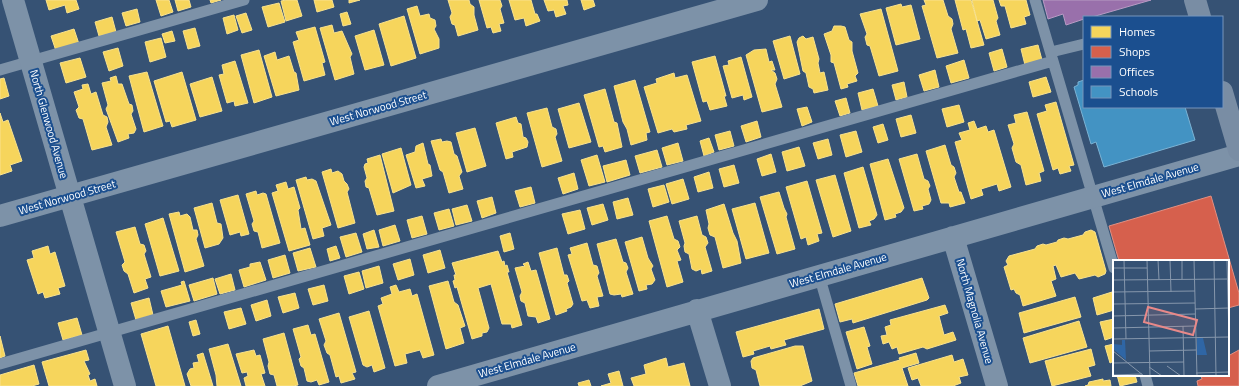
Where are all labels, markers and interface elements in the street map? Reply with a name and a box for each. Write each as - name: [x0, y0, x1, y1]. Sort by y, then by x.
- legend: [1083, 16, 1223, 108]
- text: Homes: [1119, 22, 1155, 41]
- text: Shops: [1119, 42, 1151, 61]
- text: Offices: [1119, 62, 1155, 81]
- street label: North Glenwood Avenue: [26, 68, 72, 181]
- text: Schools: [1119, 82, 1159, 101]
- street label: West Norwood Street: [328, 86, 428, 129]
- street label: West Elmdale Avenue: [1099, 158, 1201, 202]
- street label: West Norwood Street: [17, 175, 117, 218]
- street label: West Elmdale Avenue: [787, 248, 889, 292]
- street label: North Magnolia Avenue: [952, 257, 998, 366]
- inset map: [1113, 260, 1229, 376]
- street label: West Elmdale Avenue: [476, 338, 578, 382]

